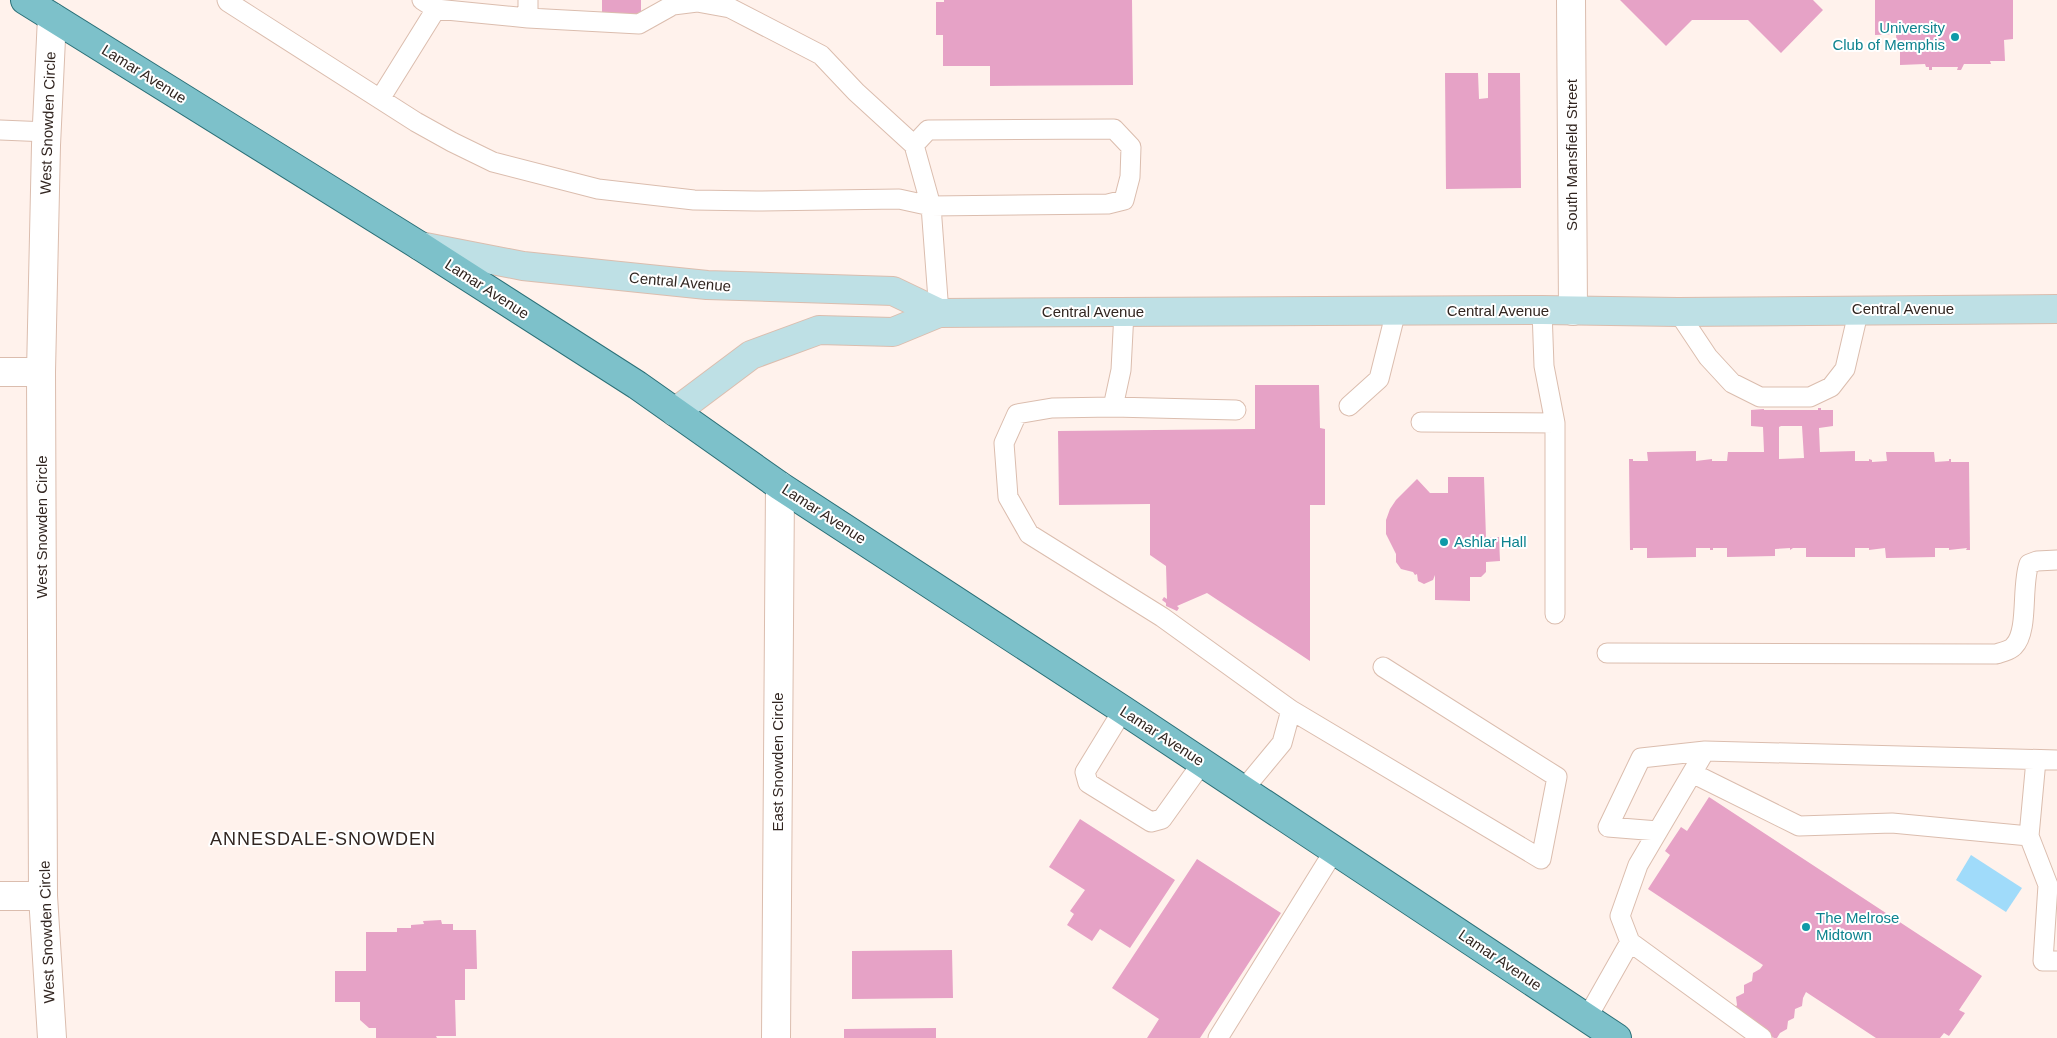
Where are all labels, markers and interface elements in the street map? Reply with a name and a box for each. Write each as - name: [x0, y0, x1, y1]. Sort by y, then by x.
- place label: University Club of Memphis: [1832, 19, 1945, 53]
- marker: University Club of Memphis: [1949, 31, 1961, 43]
- street label: Lamar Avenue: [99, 41, 190, 106]
- street label: West Snowden Circle: [37, 51, 58, 195]
- street label: South Mansfield Street: [1563, 78, 1580, 231]
- street label: Lamar Avenue: [442, 255, 532, 322]
- street label: Central Avenue: [628, 269, 732, 294]
- street label: Central Avenue: [1852, 300, 1954, 317]
- street label: Central Avenue: [1447, 302, 1549, 319]
- street label: Central Avenue: [1042, 303, 1144, 320]
- street label: West Snowden Circle: [33, 455, 50, 599]
- street label: Lamar Avenue: [779, 480, 869, 547]
- place label: Ashlar Hall: [1454, 533, 1527, 550]
- marker: Ashlar Hall: [1438, 536, 1450, 548]
- street label: East Snowden Circle: [769, 692, 786, 832]
- street label: Lamar Avenue: [1117, 702, 1207, 769]
- district label: ANNESDALE-SNOWDEN: [210, 829, 436, 849]
- street label: West Snowden Circle: [36, 860, 57, 1004]
- place label: The Melrose Midtown: [1816, 909, 1899, 943]
- marker: The Melrose Midtown: [1800, 921, 1812, 933]
- street label: Lamar Avenue: [1456, 926, 1545, 994]

